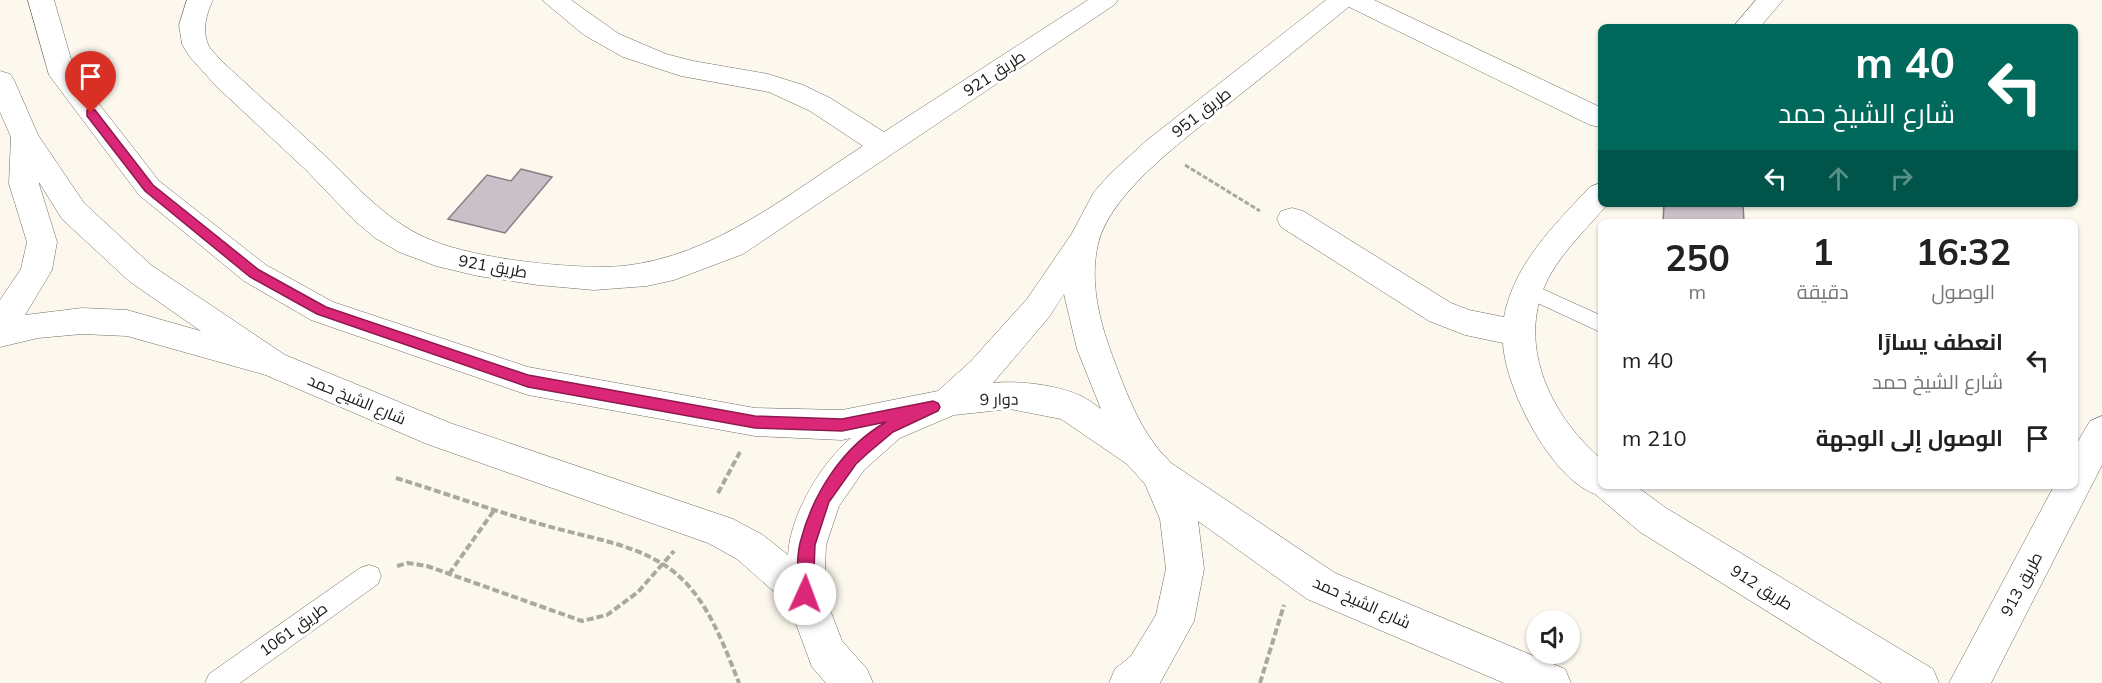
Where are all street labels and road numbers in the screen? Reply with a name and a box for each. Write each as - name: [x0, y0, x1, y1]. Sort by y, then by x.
- street label: طريق 921: [959, 46, 1029, 101]
- street label: طريق 951: [1167, 83, 1235, 142]
- street label: طريق 921: [457, 250, 529, 283]
- street label: شارع الشيخ حمد: [304, 369, 409, 431]
- street label: دوار 9: [979, 389, 1019, 409]
- street label: طريق 913: [1996, 549, 2047, 620]
- street label: طريق 912: [1727, 560, 1797, 615]
- street label: شارع الشيخ حمد: [1309, 572, 1414, 634]
- street label: طريق 1061: [255, 598, 331, 661]

